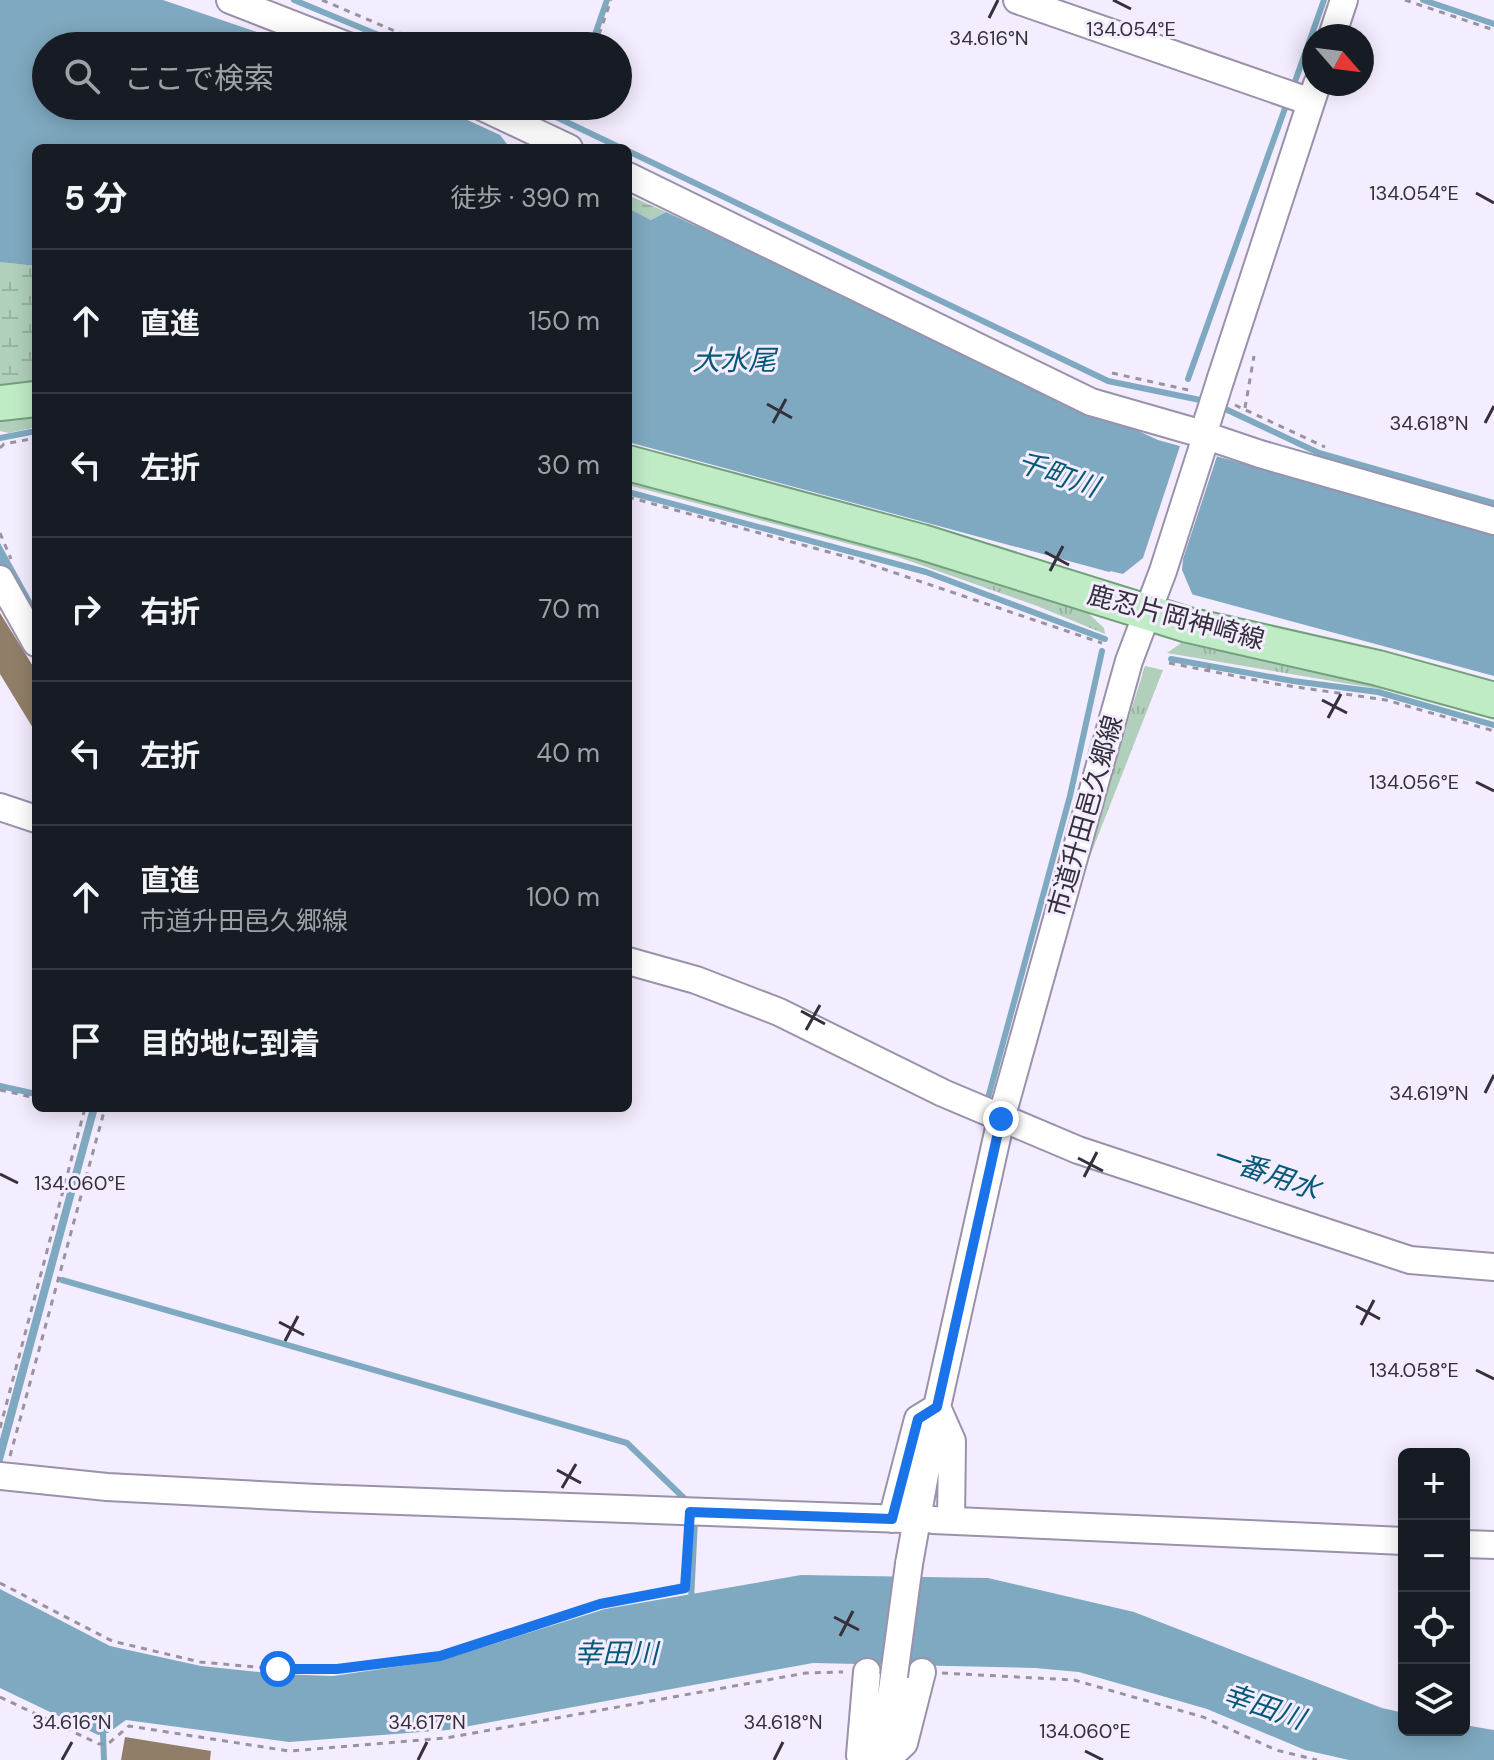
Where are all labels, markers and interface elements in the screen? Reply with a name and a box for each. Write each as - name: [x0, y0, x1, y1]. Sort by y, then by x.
- text: 134.054°E: [1086, 16, 1176, 42]
- north arrow: [1302, 24, 1374, 96]
- text: 34.616°N: [949, 25, 1029, 51]
- search box: [32, 32, 632, 120]
- icon: search: [60, 54, 104, 98]
- text: ここで検索: [124, 59, 274, 98]
- text: 5 分: [64, 176, 127, 221]
- text: 134.054°E: [1369, 180, 1459, 206]
- text: 徒歩 · 390 m: [450, 181, 600, 215]
- icon: ahead: [64, 299, 108, 343]
- text: 直進: [140, 304, 200, 343]
- text: 150 m: [528, 304, 600, 338]
- water label: 大水尾: [692, 342, 779, 379]
- text: 34.618°N: [1390, 410, 1468, 436]
- icon: left: [64, 443, 108, 487]
- water label: 千町川: [1012, 443, 1106, 507]
- text: 左折: [140, 448, 200, 487]
- text: 30 m: [537, 448, 600, 482]
- street label: 鹿忍片岡神崎線: [1084, 577, 1268, 657]
- icon: right: [64, 587, 108, 631]
- text: 右折: [140, 592, 200, 631]
- text: 70 m: [539, 592, 600, 626]
- street label: 市道升田邑久郷線: [1040, 711, 1130, 921]
- icon: left: [64, 731, 108, 775]
- text: 左折: [140, 736, 200, 775]
- text: 40 m: [536, 736, 600, 770]
- text: 134.056°E: [1369, 769, 1459, 795]
- text: 直進: [140, 861, 200, 900]
- icon: ahead: [64, 875, 108, 919]
- text: 100 m: [526, 880, 600, 914]
- text: 市道升田邑久郷線: [140, 904, 348, 938]
- icon: arrive: [64, 1019, 108, 1063]
- text: 目的地に到着: [140, 1024, 320, 1063]
- text: 34.619°N: [1389, 1080, 1469, 1106]
- route end: [983, 1101, 1019, 1137]
- water label: 一番用水: [1207, 1137, 1328, 1209]
- text: 134.060°E: [34, 1170, 126, 1196]
- text: 134.058°E: [1369, 1357, 1459, 1383]
- map controls: [1398, 1448, 1470, 1736]
- button: +: [1398, 1448, 1470, 1520]
- button: −: [1398, 1520, 1470, 1592]
- button: locate: [1398, 1592, 1470, 1664]
- water label: 幸田川: [574, 1635, 661, 1672]
- route start: [260, 1651, 296, 1687]
- button: layers: [1398, 1664, 1470, 1736]
- water label: 幸田川: [1218, 1675, 1312, 1739]
- text: 34.616°N: [32, 1709, 112, 1735]
- text: 34.617°N: [388, 1709, 466, 1735]
- text: 34.618°N: [744, 1709, 822, 1735]
- text: 134.060°E: [1039, 1718, 1131, 1744]

